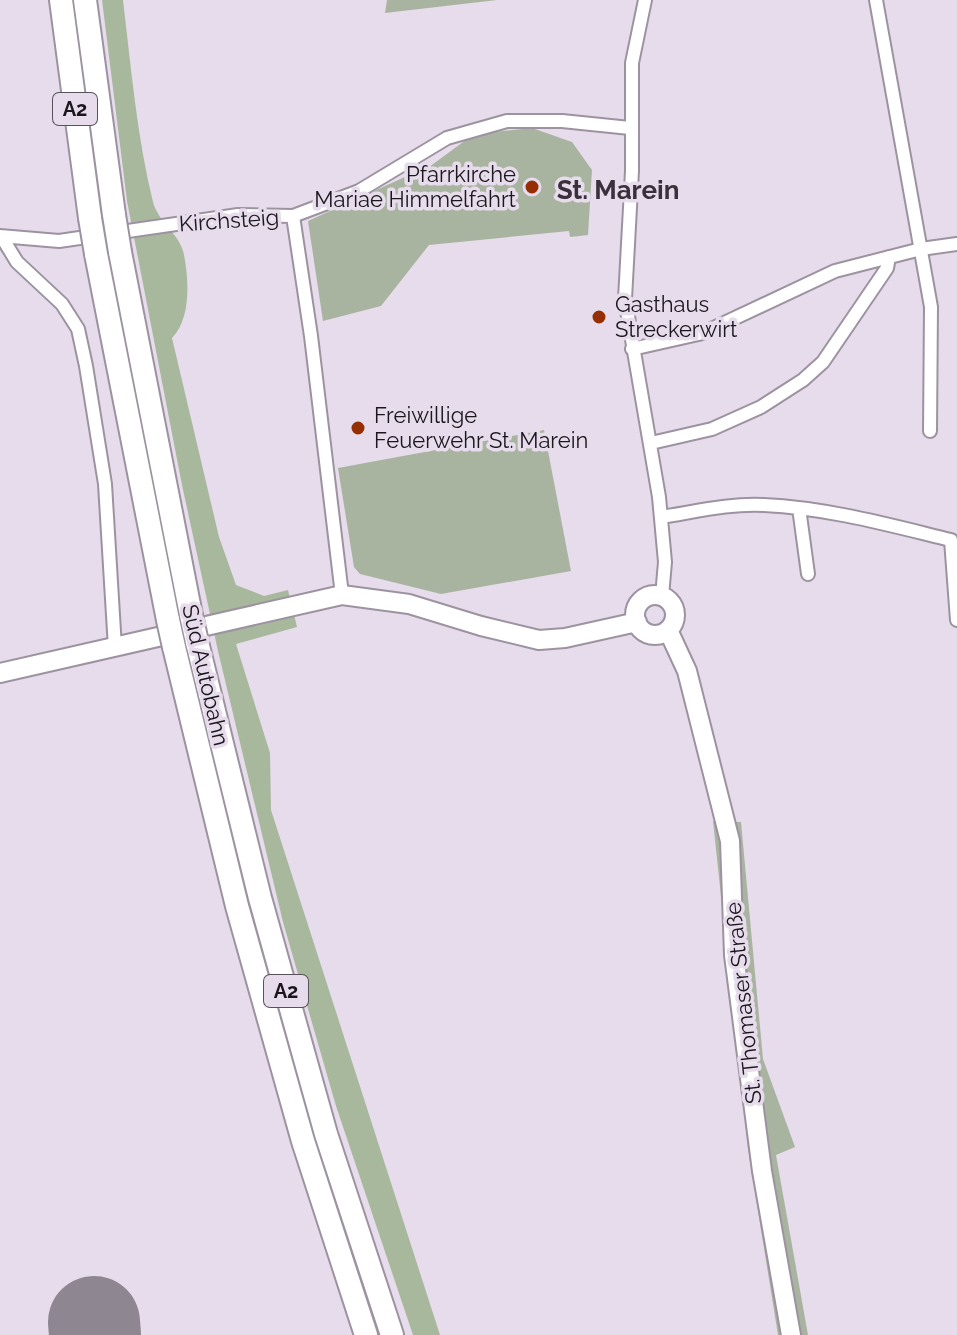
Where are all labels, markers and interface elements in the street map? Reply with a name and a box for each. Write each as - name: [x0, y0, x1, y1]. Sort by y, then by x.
- road number: A2: [53, 93, 97, 125]
- place label: Pfarrkirche Mariae Himmelfahrt: [314, 161, 517, 212]
- district label: St. Marein: [557, 175, 679, 205]
- marker: Pfarrkirche Mariae Himmelfahrt: [523, 178, 541, 196]
- street label: Kirchsteig: [178, 204, 280, 236]
- place label: Gasthaus Streckerwirt: [615, 291, 738, 342]
- marker: Gasthaus Streckerwirt: [590, 308, 608, 326]
- place label: Freiwillige Feuerwehr St. Marein: [374, 402, 588, 453]
- marker: Freiwillige Feuerwehr St. Marein: [349, 419, 367, 437]
- street label: Süd Autobahn: [177, 602, 235, 748]
- street label: St. Thomaser Straße: [719, 901, 767, 1105]
- road number: A2: [264, 975, 308, 1007]

